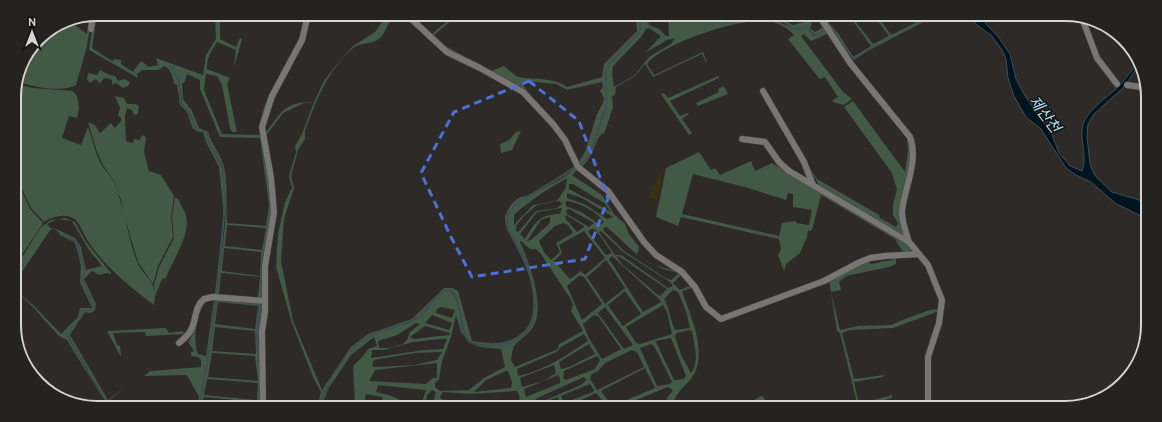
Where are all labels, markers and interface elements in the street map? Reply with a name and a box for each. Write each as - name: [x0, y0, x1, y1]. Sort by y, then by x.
- north arrow: [12, 12, 52, 52]
- text: N: [28, 16, 36, 28]
- water label: 제산천: [1026, 92, 1066, 137]

